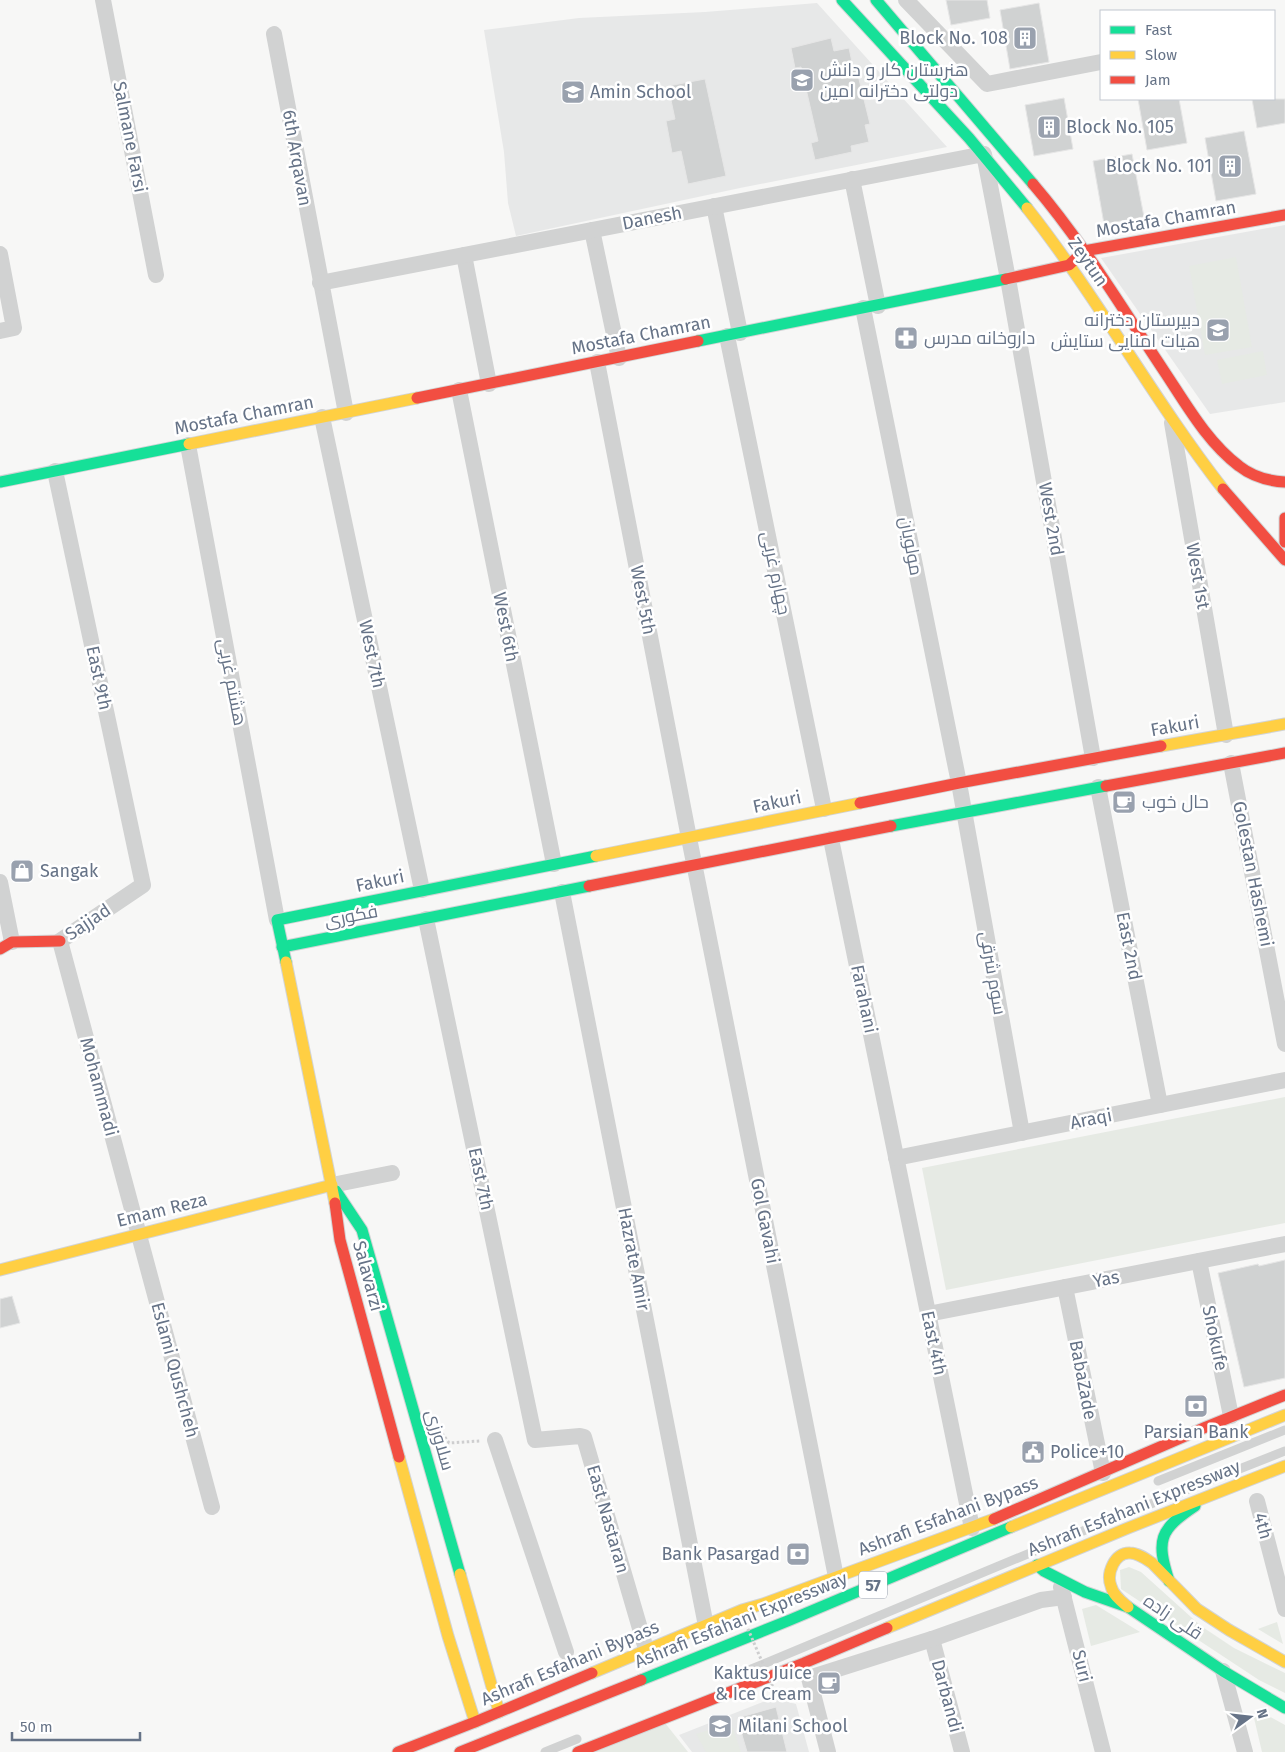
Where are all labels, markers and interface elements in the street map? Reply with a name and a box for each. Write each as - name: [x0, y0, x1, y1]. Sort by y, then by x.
- legend: [1100, 10, 1275, 100]
- text: Fast: [1145, 21, 1172, 39]
- building icon: Block No. 108: [1012, 25, 1038, 51]
- place label: Block No. 108: [899, 27, 1008, 49]
- text: Slow: [1145, 46, 1177, 64]
- place label: هنرستان کار و دانش دولتی دخترانه امین: [820, 59, 969, 102]
- school or university icon: هنرستان کار و دانش دولتی دخترانه امین: [789, 67, 815, 93]
- text: Jam: [1145, 71, 1171, 89]
- school or university icon: Amin School: [560, 79, 586, 105]
- street label: Salmane Farsi: [108, 80, 152, 194]
- place label: Amin School: [590, 81, 691, 103]
- street label: 6th Arqavan: [278, 108, 316, 208]
- building icon: Block No. 105: [1036, 114, 1062, 140]
- place label: Block No. 105: [1066, 116, 1174, 138]
- building icon: Block No. 101: [1217, 153, 1243, 179]
- place label: Block No. 101: [1106, 155, 1212, 177]
- street label: Mostafa Chamran: [1094, 196, 1238, 242]
- street label: Danesh: [620, 201, 684, 235]
- street label: Zeytun: [1063, 233, 1113, 291]
- place label: دبیرستان دخترانه هیات امنایی ستایش: [1051, 309, 1200, 352]
- street label: Mostafa Chamran: [569, 311, 713, 359]
- school or university icon: دبیرستان دخترانه هیات امنایی ستایش: [1205, 317, 1231, 343]
- pharmacy icon: داروخانه مدرس: [893, 325, 919, 351]
- place label: داروخانه مدرس: [924, 327, 1035, 349]
- street label: Mostafa Chamran: [172, 391, 316, 439]
- street label: West 2nd: [1034, 480, 1068, 558]
- street label: مولویان: [895, 515, 927, 577]
- street label: چهارم غربی: [755, 529, 796, 617]
- street label: West 1st: [1181, 541, 1215, 611]
- street label: West 5th: [626, 563, 660, 637]
- street label: West 6th: [488, 590, 524, 664]
- street label: West 7th: [354, 618, 390, 690]
- street label: هشتم غربی: [212, 636, 251, 728]
- street label: East 9th: [81, 644, 117, 712]
- street label: Fakuri: [1149, 711, 1201, 741]
- street label: Fakuri: [751, 786, 803, 818]
- cafe icon: حال خوب: [1111, 789, 1137, 815]
- place label: حال خوب: [1142, 791, 1209, 813]
- street label: Golestan Hashemi: [1228, 799, 1278, 949]
- shop icon: Sangak: [9, 858, 35, 884]
- place label: Sangak: [40, 860, 99, 882]
- street label: Fakuri: [354, 865, 406, 897]
- street label: Sajjad: [61, 899, 115, 945]
- street label: فکوری: [322, 900, 380, 932]
- street label: East 2nd: [1112, 910, 1146, 982]
- street label: سوم شرقی: [974, 929, 1011, 1017]
- street label: Farahani: [846, 963, 882, 1035]
- street label: Mohammadi: [75, 1035, 123, 1139]
- street label: Araqi: [1068, 1104, 1114, 1134]
- street label: East 7th: [464, 1146, 498, 1212]
- street label: Gol Gavahi: [746, 1176, 784, 1266]
- street label: Emam Reza: [114, 1188, 210, 1232]
- street label: Hazrate Amir: [613, 1206, 655, 1312]
- street label: Salavarzi: [348, 1238, 388, 1314]
- street label: Yas: [1091, 1266, 1121, 1292]
- street label: Eslami Qushcheh: [146, 1300, 204, 1440]
- street label: Shokufe: [1197, 1303, 1233, 1373]
- street label: East 4th: [916, 1309, 952, 1377]
- street label: BabaZade: [1065, 1338, 1101, 1422]
- bank icon: Parsian Bank: [1183, 1393, 1209, 1419]
- street label: سلاورزی: [421, 1407, 459, 1473]
- place label: Parsian Bank: [1143, 1421, 1249, 1443]
- public building icon: Police+10: [1020, 1439, 1046, 1465]
- place label: Police+10: [1050, 1441, 1124, 1463]
- street label: Ashrafi Esfahani Expressway: [1024, 1455, 1244, 1561]
- street label: East Nastaran: [582, 1462, 634, 1576]
- street label: Ashrafi Esfahani Bypass: [855, 1471, 1041, 1561]
- street label: 4th: [1249, 1510, 1277, 1542]
- bank icon: Bank Pasargad: [785, 1541, 811, 1567]
- place label: Bank Pasargad: [661, 1543, 780, 1565]
- street label: Ashrafi Esfahani Expressway: [631, 1567, 851, 1673]
- road number: 57: [859, 1572, 887, 1598]
- street label: قلی زاده: [1140, 1589, 1206, 1645]
- street label: Ashrafi Esfahani Bypass: [478, 1616, 662, 1710]
- street label: Suri: [1067, 1648, 1097, 1684]
- street label: Darbandi: [927, 1657, 967, 1735]
- place label: Kaktus Juice & Ice Cream: [713, 1662, 812, 1705]
- cafe icon: Kaktus Juice & Ice Cream: [816, 1670, 842, 1696]
- north arrow: [1225, 1692, 1275, 1742]
- text: N: [1253, 1707, 1271, 1720]
- scale bar: [12, 1710, 140, 1742]
- school or university icon: Milani School: [707, 1713, 733, 1739]
- place label: Milani School: [738, 1715, 848, 1737]
- text: 50 m: [20, 1718, 53, 1736]

